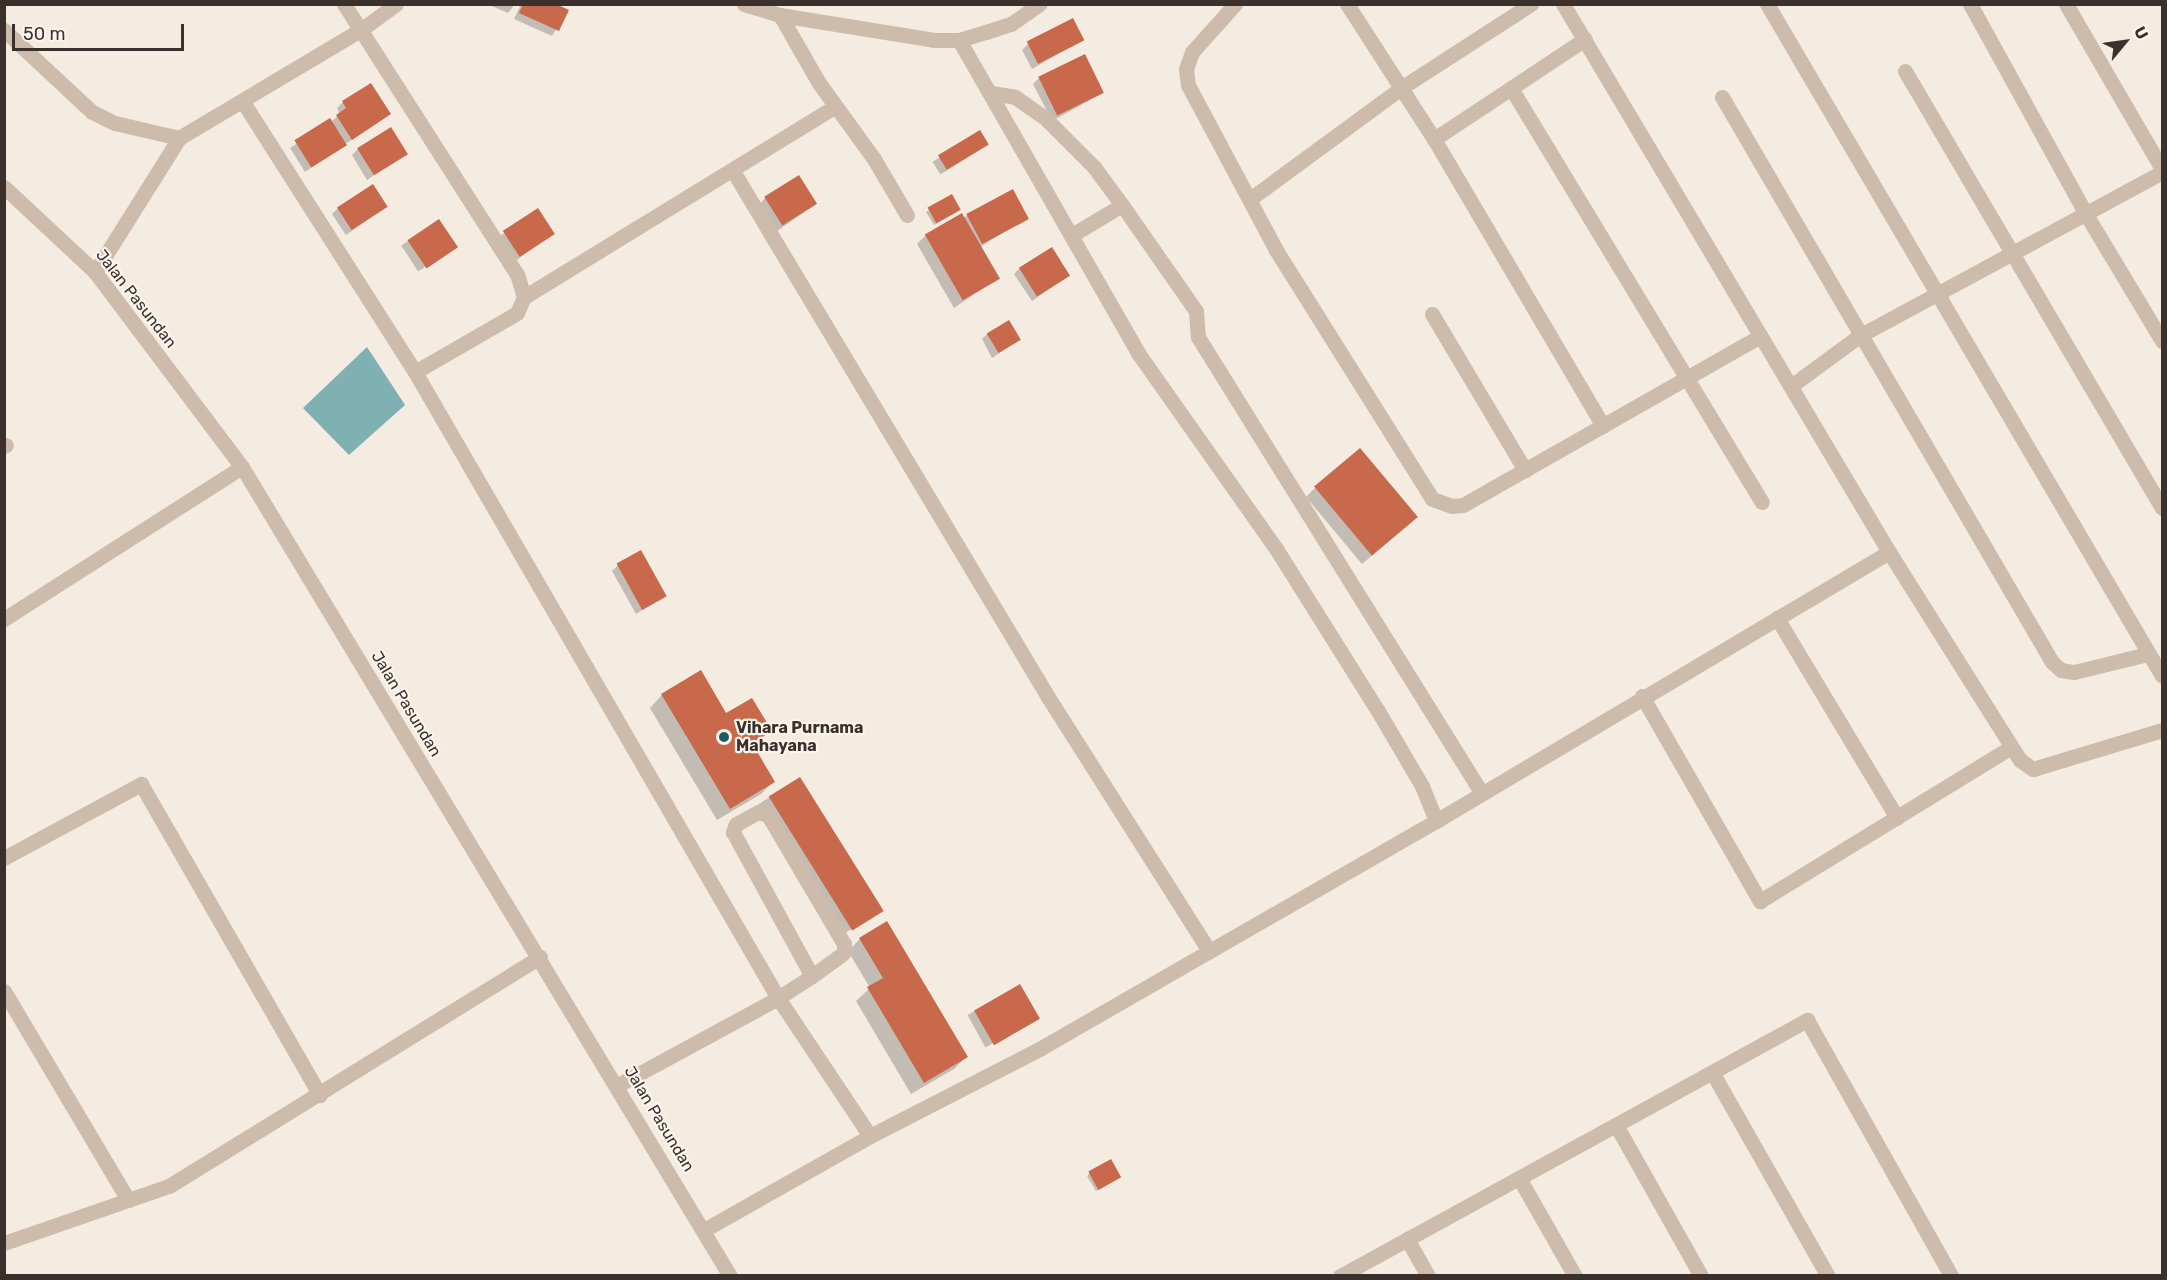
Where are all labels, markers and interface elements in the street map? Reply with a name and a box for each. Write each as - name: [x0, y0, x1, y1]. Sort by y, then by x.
- scale bar: [15, 12, 188, 50]
- north arrow: [2095, 12, 2155, 72]
- text: 50 m: [23, 23, 66, 45]
- text: U: [2130, 23, 2152, 43]
- street label: Jalan Pasundan: [92, 246, 180, 352]
- street label: Jalan Pasundan: [367, 648, 445, 760]
- place label: Vihara Purnama Mahayana: [736, 718, 863, 756]
- marker: Vihara Purnama Mahayana: [717, 730, 731, 744]
- street label: Jalan Pasundan: [620, 1063, 698, 1175]

